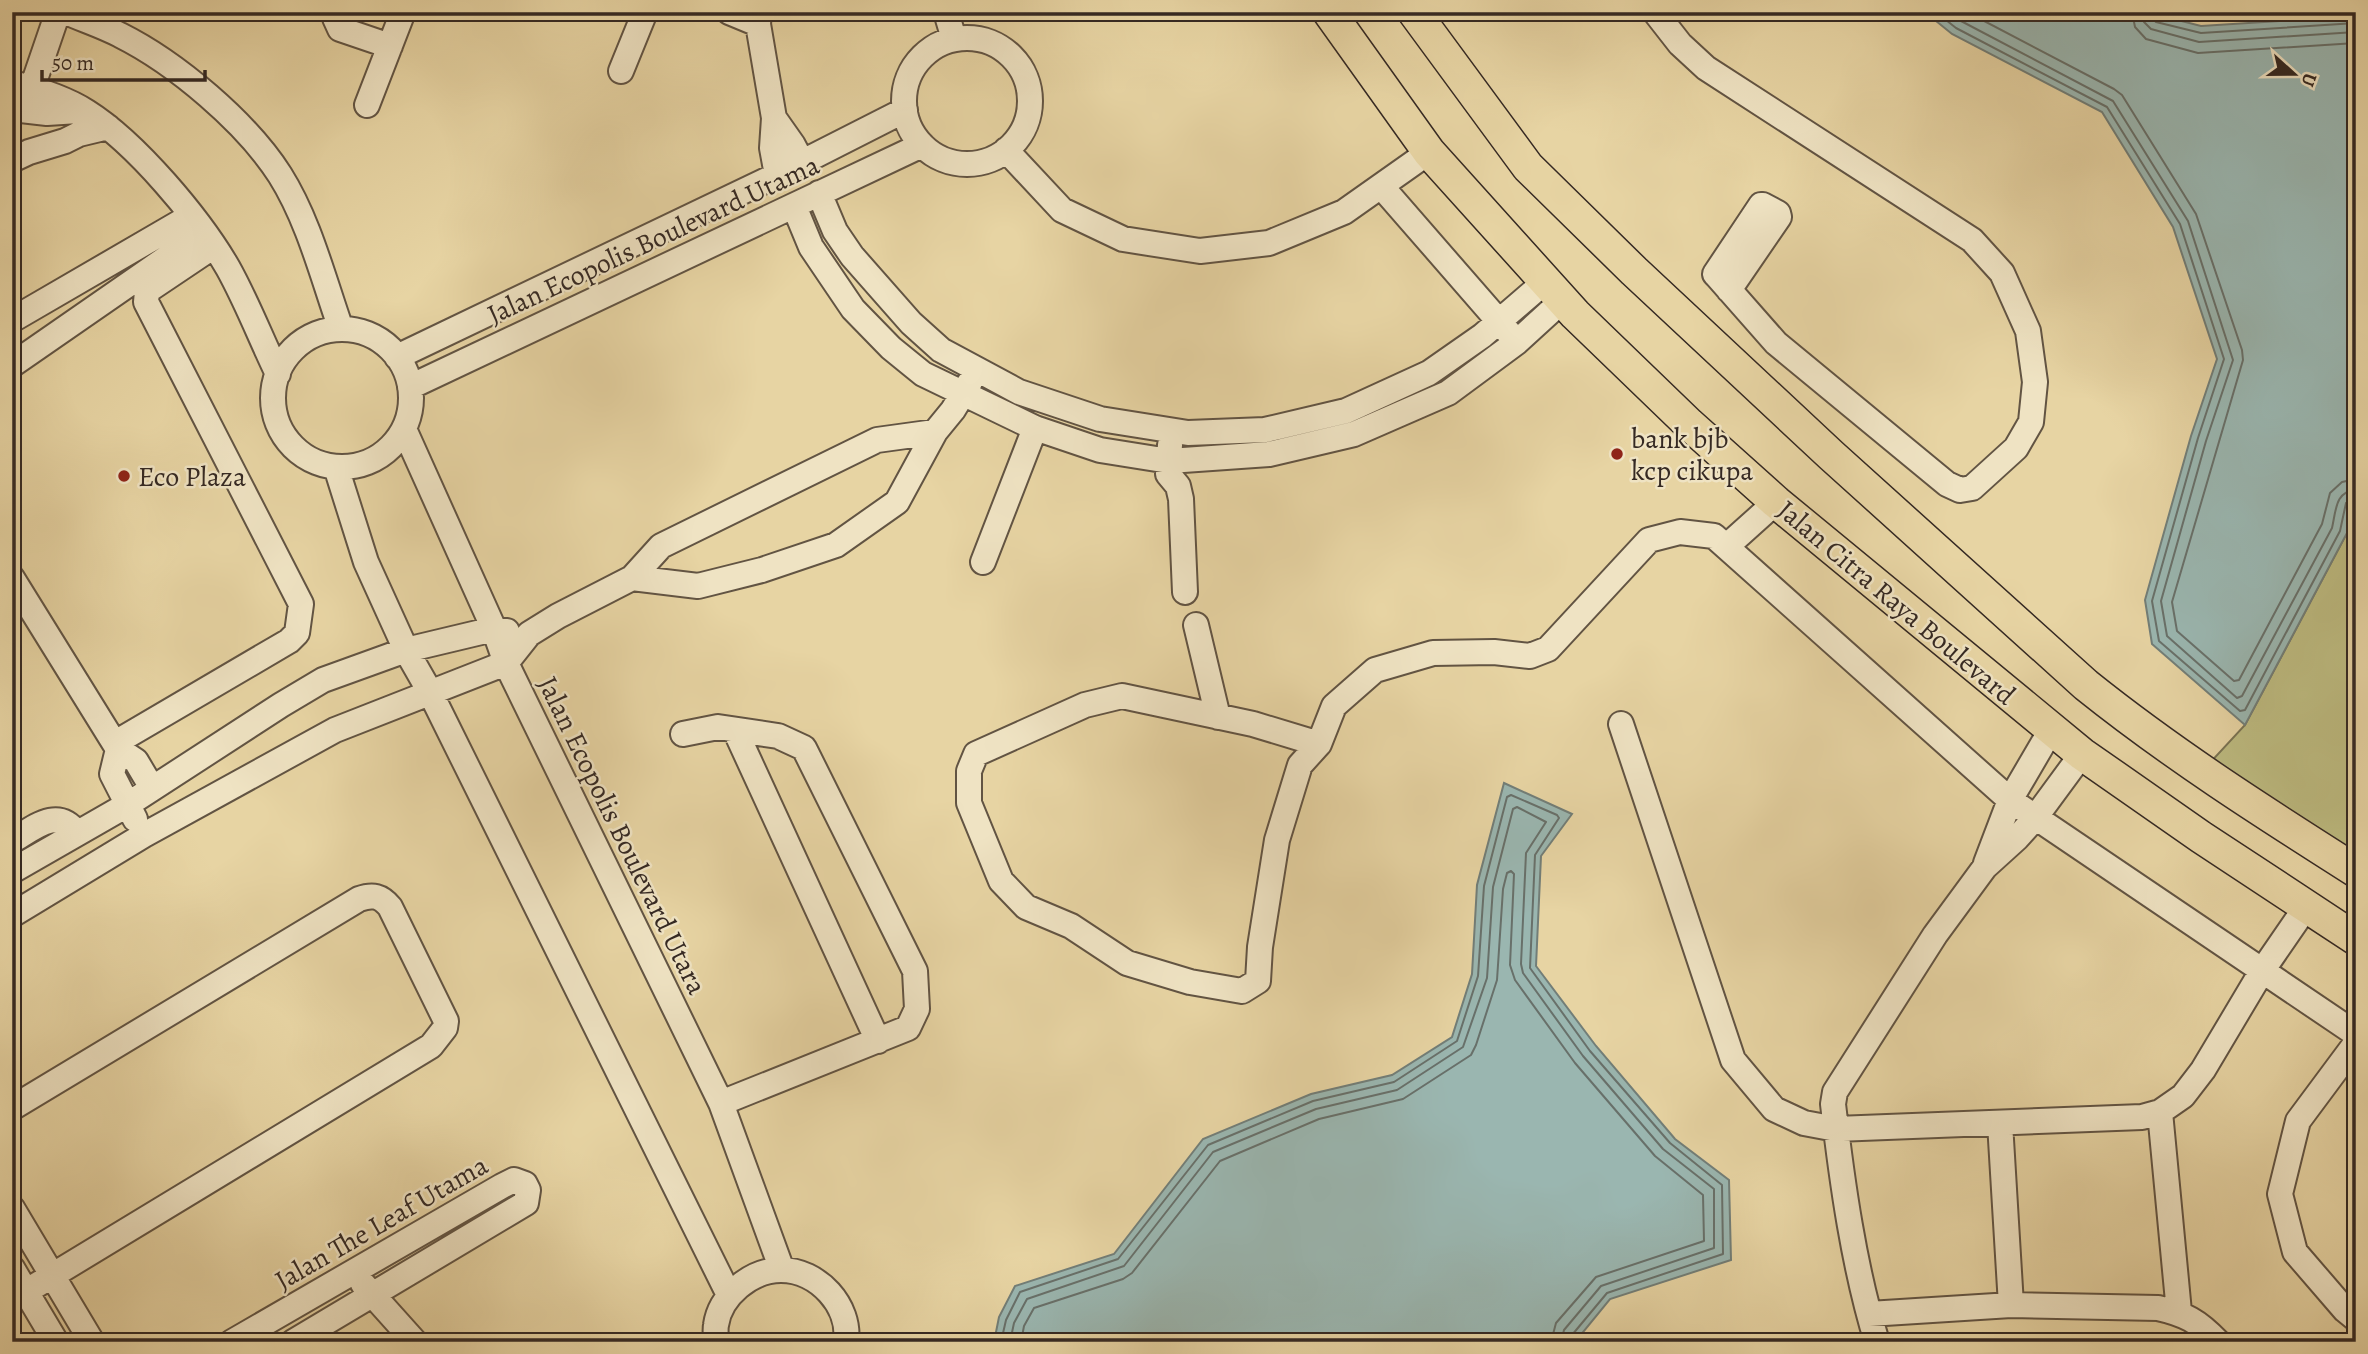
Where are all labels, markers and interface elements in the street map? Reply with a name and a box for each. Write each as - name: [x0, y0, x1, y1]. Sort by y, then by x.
- scale bar: [42, 38, 205, 82]
- north arrow: [2260, 38, 2330, 108]
- text: 50 m: [52, 49, 94, 77]
- text: U: [2294, 69, 2323, 91]
- street label: Jalan Ecopolis Boulevard Utama: [481, 146, 826, 334]
- place label: bank bjb kcp cikupa: [1631, 420, 1753, 490]
- marker: bank bjb kcp cikupa: [1609, 446, 1625, 462]
- place label: Eco Plaza: [138, 458, 246, 496]
- marker: Eco Plaza: [116, 468, 132, 484]
- street label: Jalan Citra Raya Boulevard: [1769, 492, 2024, 714]
- street label: Jalan Ecopolis Boulevard Utara: [528, 670, 716, 1001]
- street label: Jalan The Leaf Utama: [268, 1146, 495, 1299]

